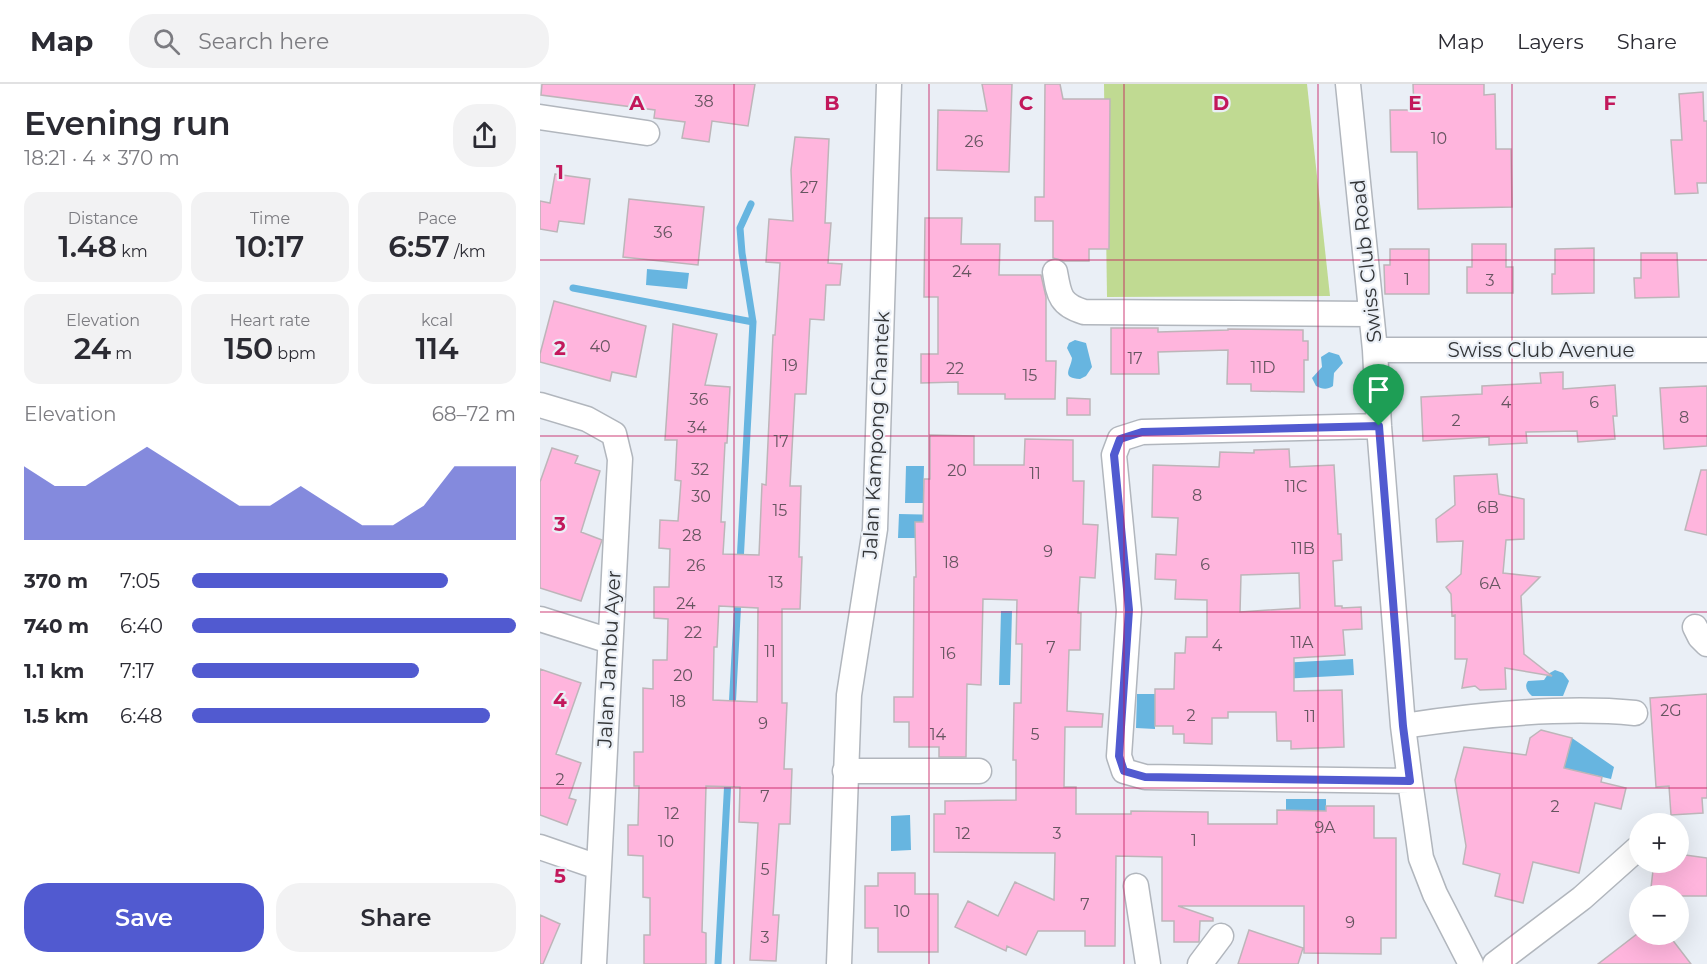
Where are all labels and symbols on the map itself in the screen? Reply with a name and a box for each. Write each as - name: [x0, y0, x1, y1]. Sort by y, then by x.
- text: A: [628, 91, 645, 115]
- text: B: [824, 91, 840, 115]
- text: C: [1019, 91, 1034, 115]
- text: D: [1213, 91, 1229, 115]
- text: E: [1408, 91, 1422, 115]
- text: F: [1604, 91, 1617, 115]
- house number: 38: [694, 92, 714, 111]
- house number: 10: [1431, 129, 1447, 148]
- house number: 26: [965, 132, 984, 151]
- text: 1: [556, 160, 564, 184]
- house number: 27: [800, 178, 818, 197]
- street label: Swiss Club Road: [1345, 178, 1387, 344]
- house number: 36: [654, 223, 673, 242]
- house number: 24: [952, 262, 972, 281]
- house number: 1: [1404, 270, 1410, 289]
- house number: 3: [1485, 271, 1495, 290]
- street label: Jalan Kampong Chantek: [857, 310, 894, 561]
- text: 2: [554, 336, 566, 360]
- house number: 40: [589, 337, 611, 356]
- street label: Swiss Club Avenue: [1447, 338, 1635, 362]
- house number: 17: [1127, 349, 1143, 368]
- house number: 19: [782, 356, 798, 375]
- house number: 11D: [1251, 358, 1275, 377]
- house number: 22: [946, 359, 964, 378]
- pin: [1353, 364, 1404, 426]
- house number: 15: [1023, 366, 1037, 385]
- house number: 36: [690, 390, 709, 409]
- house number: 4: [1501, 393, 1512, 412]
- house number: 6: [1589, 393, 1599, 412]
- house number: 8: [1679, 408, 1689, 427]
- house number: 2: [1451, 411, 1461, 430]
- house number: 34: [687, 418, 707, 437]
- house number: 17: [773, 432, 789, 451]
- house number: 32: [691, 460, 709, 479]
- house number: 20: [947, 461, 967, 480]
- house number: 11: [1029, 464, 1041, 483]
- house number: 11C: [1285, 477, 1307, 496]
- house number: 8: [1192, 486, 1202, 505]
- house number: 30: [691, 487, 711, 506]
- house number: 6B: [1477, 498, 1499, 517]
- house number: 15: [773, 501, 787, 520]
- text: 3: [553, 512, 566, 536]
- house number: 28: [682, 526, 702, 545]
- house number: 11B: [1291, 539, 1315, 558]
- house number: 9: [1043, 542, 1053, 561]
- house number: 18: [943, 553, 959, 572]
- house number: 6: [1200, 555, 1210, 574]
- house number: 26: [687, 556, 706, 575]
- street label: Jalan Jambu Ayer: [592, 570, 626, 749]
- house number: 13: [769, 573, 783, 592]
- house number: 6A: [1479, 574, 1501, 593]
- house number: 24: [676, 594, 696, 613]
- house number: 22: [684, 623, 702, 642]
- house number: 11A: [1290, 633, 1314, 652]
- house number: 4: [1212, 636, 1223, 655]
- house number: 7: [1046, 638, 1056, 657]
- house number: 11: [764, 642, 776, 661]
- house number: 16: [940, 644, 956, 663]
- house number: 20: [673, 666, 693, 685]
- text: 4: [553, 688, 567, 712]
- house number: 18: [670, 692, 686, 711]
- house number: 2G: [1660, 701, 1682, 720]
- house number: 2: [1186, 706, 1196, 725]
- house number: 11: [1304, 707, 1316, 726]
- house number: 9: [758, 714, 768, 733]
- house number: 14: [930, 725, 947, 744]
- house number: 5: [1030, 725, 1040, 744]
- house number: 2: [555, 770, 565, 789]
- house number: 7: [760, 787, 770, 806]
- house number: 2: [1550, 797, 1560, 816]
- house number: 12: [665, 804, 679, 823]
- house number: 9A: [1314, 818, 1336, 837]
- house number: 12: [956, 824, 970, 843]
- house number: 3: [1052, 824, 1062, 843]
- house number: 1: [1191, 831, 1197, 850]
- house number: 10: [658, 832, 674, 851]
- house number: 5: [760, 860, 770, 879]
- text: 5: [554, 864, 566, 888]
- house number: 7: [1080, 895, 1090, 914]
- house number: 10: [894, 902, 910, 921]
- house number: 9: [1345, 913, 1355, 932]
- house number: 3: [760, 928, 770, 947]

